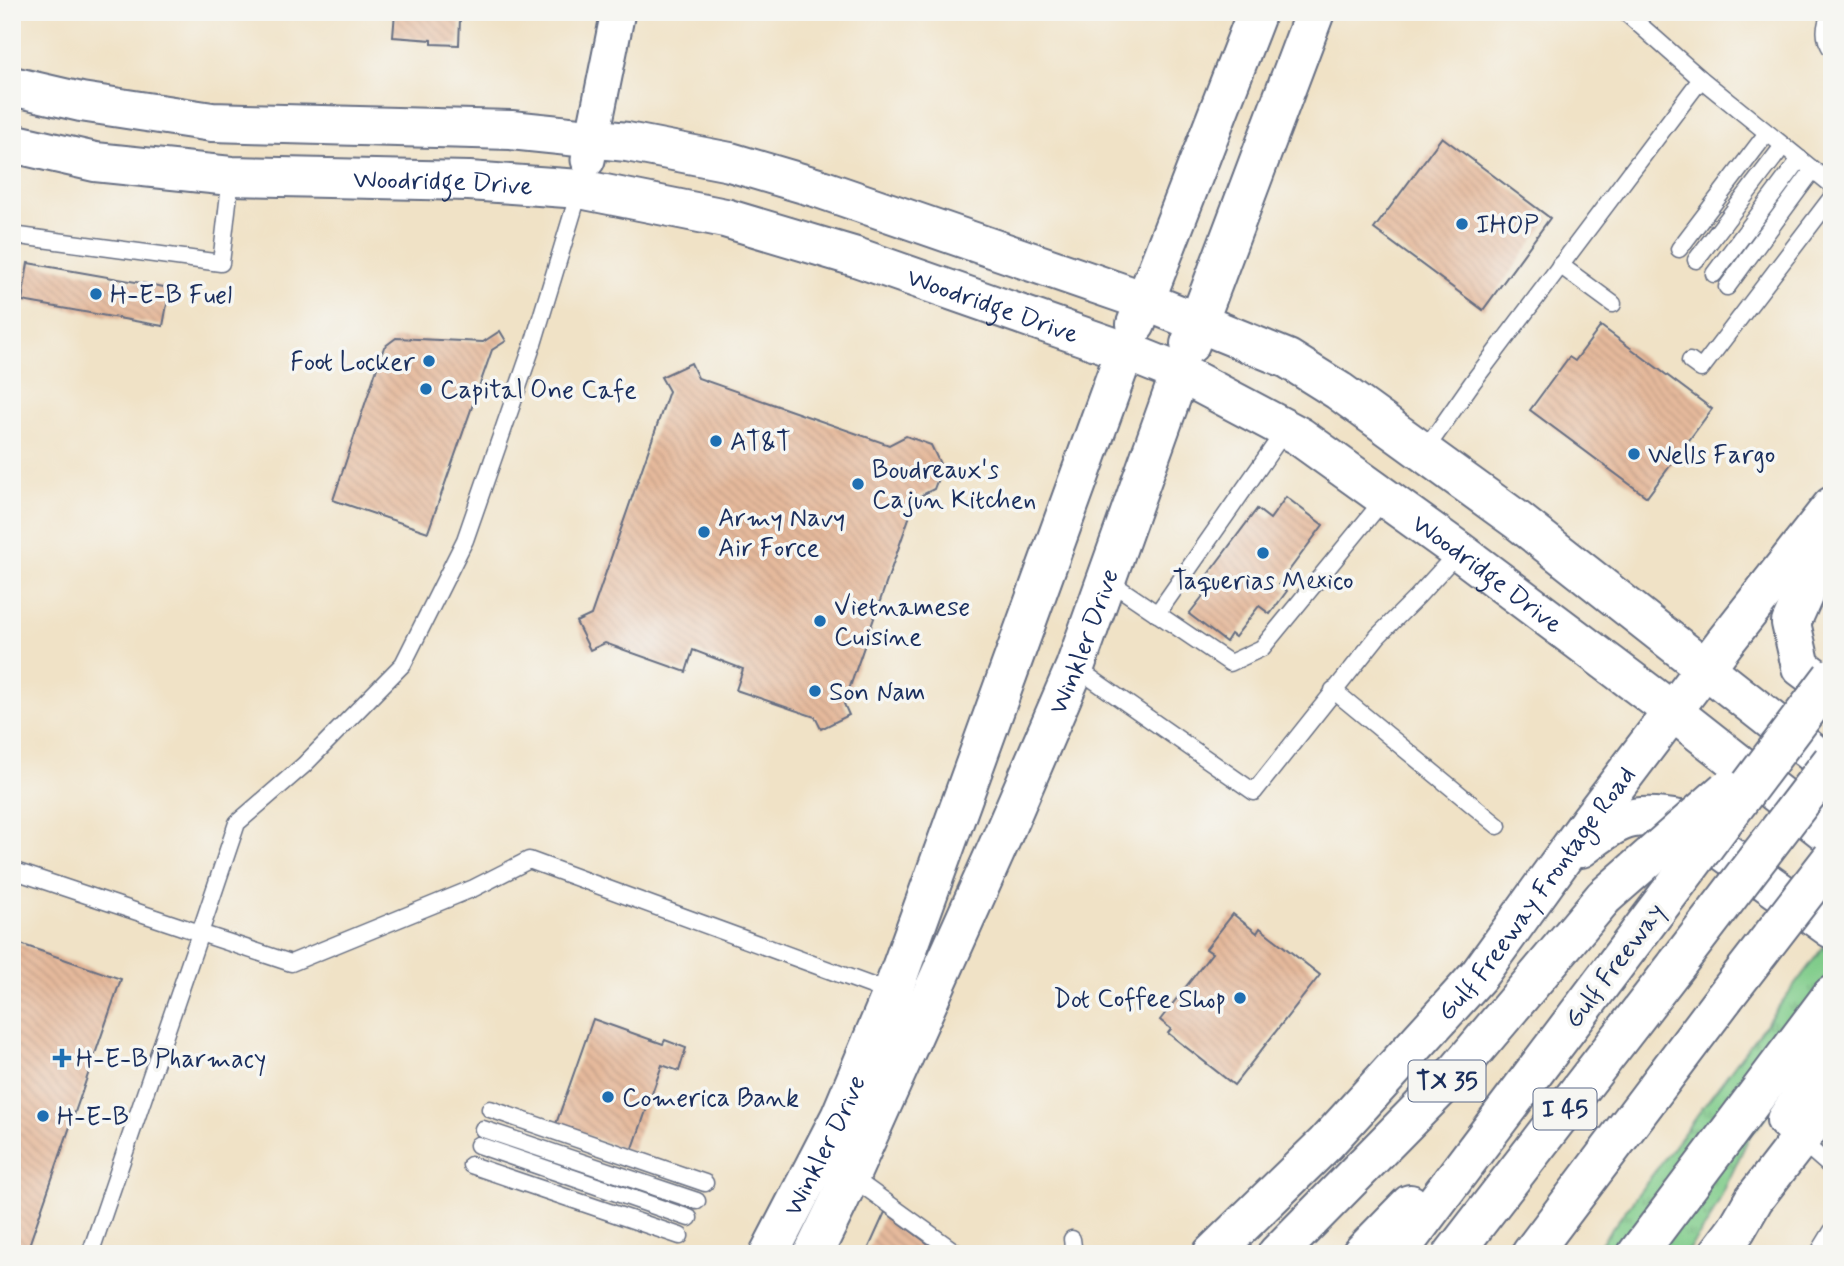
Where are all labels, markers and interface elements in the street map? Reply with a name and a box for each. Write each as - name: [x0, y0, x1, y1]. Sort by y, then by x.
- street label: Woodridge Drive: [353, 164, 534, 205]
- place label: IHOP: [1476, 209, 1539, 243]
- marker: IHOP: [1454, 216, 1470, 232]
- street label: Woodridge Drive: [902, 261, 1083, 353]
- place label: H-E-B Fuel: [110, 279, 232, 313]
- marker: H-E-B Fuel: [88, 286, 104, 302]
- place label: Foot Locker: [290, 346, 416, 380]
- marker: Foot Locker: [421, 353, 437, 369]
- place label: Capital One Cafe: [440, 374, 637, 408]
- marker: Capital One Cafe: [418, 381, 434, 397]
- place label: AT&T: [730, 426, 791, 460]
- marker: AT&T: [708, 433, 724, 449]
- place label: Wells Fargo: [1648, 439, 1775, 473]
- marker: Wells Fargo: [1626, 446, 1642, 462]
- place label: Boudreaux's Cajun Kitchen: [872, 454, 1036, 518]
- marker: Boudreaux's Cajun Kitchen: [850, 476, 866, 492]
- place label: Army Navy Air Force: [718, 502, 845, 566]
- street label: Woodridge Drive: [1404, 508, 1569, 642]
- marker: Army Navy Air Force: [696, 524, 712, 540]
- marker: Taquerias Mexico: [1255, 545, 1271, 561]
- street label: Winkler Drive: [1042, 564, 1128, 720]
- place label: Taquerias Mexico: [1173, 565, 1354, 599]
- place label: Vietnamese Cuisine: [834, 591, 970, 655]
- marker: Vietnamese Cuisine: [812, 613, 828, 629]
- place label: Son Nam: [829, 676, 926, 710]
- marker: Son Nam: [807, 683, 823, 699]
- street label: Gulf Freeway Frontage Road: [1429, 759, 1641, 1025]
- street label: Gulf Freeway: [1557, 896, 1671, 1034]
- place label: Dot Coffee Shop: [1053, 983, 1226, 1017]
- marker: Dot Coffee Shop: [1232, 990, 1248, 1006]
- place label: H-E-B Pharmacy: [76, 1043, 266, 1077]
- marker: H-E-B Pharmacy: [54, 1050, 70, 1066]
- road number: TX 35: [1408, 1060, 1486, 1101]
- street label: Winkler Drive: [777, 1070, 875, 1222]
- place label: Comerica Bank: [622, 1082, 799, 1116]
- road number: I 45: [1534, 1088, 1596, 1129]
- marker: Comerica Bank: [600, 1089, 616, 1105]
- place label: H-E-B: [57, 1101, 129, 1135]
- marker: H-E-B: [35, 1108, 51, 1124]

